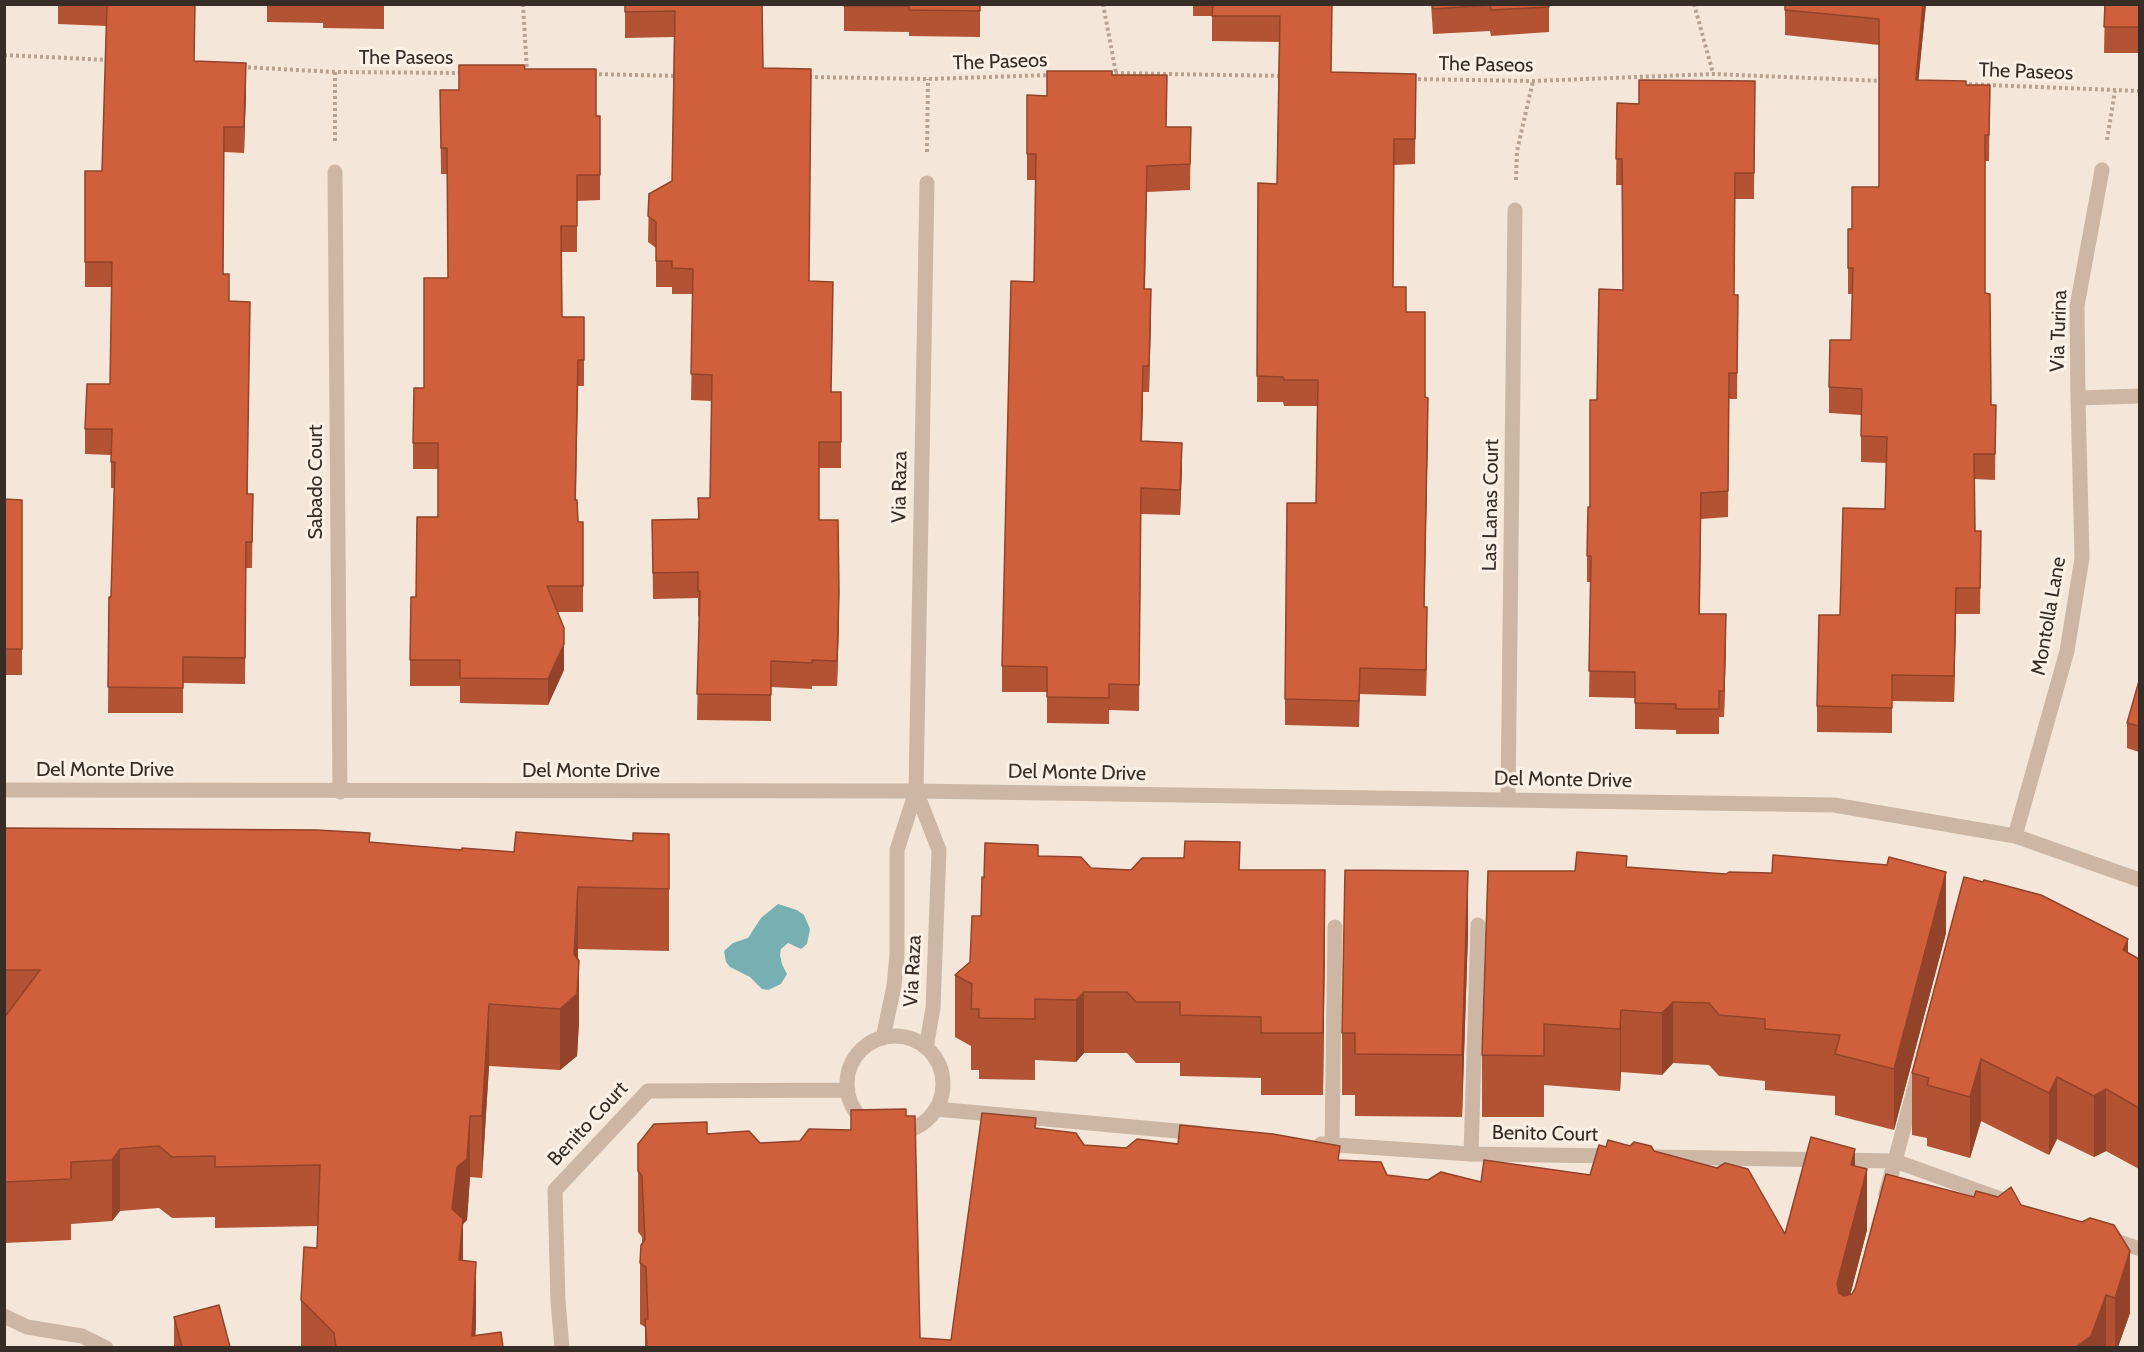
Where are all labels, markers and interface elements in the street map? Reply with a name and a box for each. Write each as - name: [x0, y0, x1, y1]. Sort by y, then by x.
- street label: The Paseos: [359, 46, 453, 70]
- street label: The Paseos: [952, 48, 1048, 76]
- street label: The Paseos: [1438, 52, 1534, 78]
- street label: The Paseos: [1978, 58, 2074, 86]
- street label: Via Turina: [2046, 290, 2072, 372]
- street label: Sabado Court: [304, 424, 328, 540]
- street label: Las Lanas Court: [1478, 439, 1504, 571]
- street label: Via Raza: [887, 451, 913, 523]
- street label: Montolla Lane: [2027, 555, 2071, 677]
- street label: Del Monte Drive: [36, 758, 174, 782]
- street label: Del Monte Drive: [522, 759, 660, 783]
- street label: Del Monte Drive: [1008, 760, 1146, 786]
- street label: Del Monte Drive: [1494, 767, 1632, 793]
- street label: Via Raza: [899, 934, 927, 1008]
- street label: Benito Court: [543, 1077, 633, 1171]
- street label: Benito Court: [1492, 1121, 1598, 1147]

